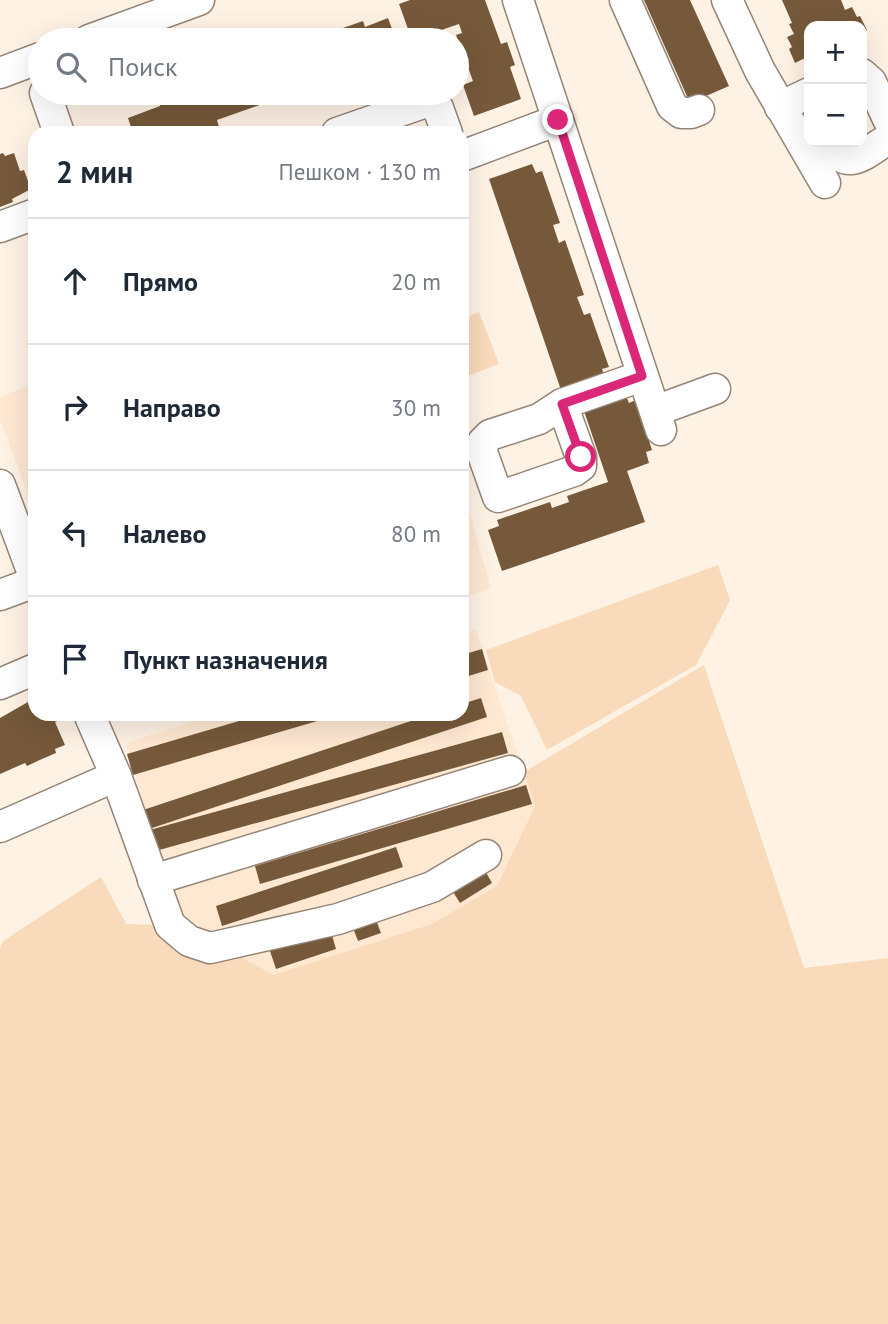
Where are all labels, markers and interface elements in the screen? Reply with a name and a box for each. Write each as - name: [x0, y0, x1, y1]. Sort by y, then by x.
- map controls: [804, 21, 867, 147]
- button: +: [804, 21, 867, 84]
- search box: [28, 28, 469, 105]
- icon: search: [52, 48, 90, 86]
- text: Поиск: [108, 50, 177, 83]
- button: −: [804, 84, 867, 147]
- route end: [542, 104, 573, 135]
- text: 2 мин: [56, 152, 133, 191]
- text: Пешком · 130 m: [278, 157, 441, 186]
- icon: ahead: [56, 262, 94, 300]
- text: Прямо: [123, 265, 198, 298]
- text: 20 m: [391, 267, 441, 296]
- icon: right: [56, 388, 94, 426]
- text: Направо: [123, 391, 221, 424]
- text: 30 m: [391, 393, 441, 422]
- route start: [565, 441, 596, 472]
- icon: left: [56, 514, 94, 552]
- text: Налево: [123, 517, 207, 550]
- text: 80 m: [391, 519, 441, 548]
- icon: arrive: [56, 640, 94, 678]
- text: Пункт назначения: [123, 643, 328, 676]

